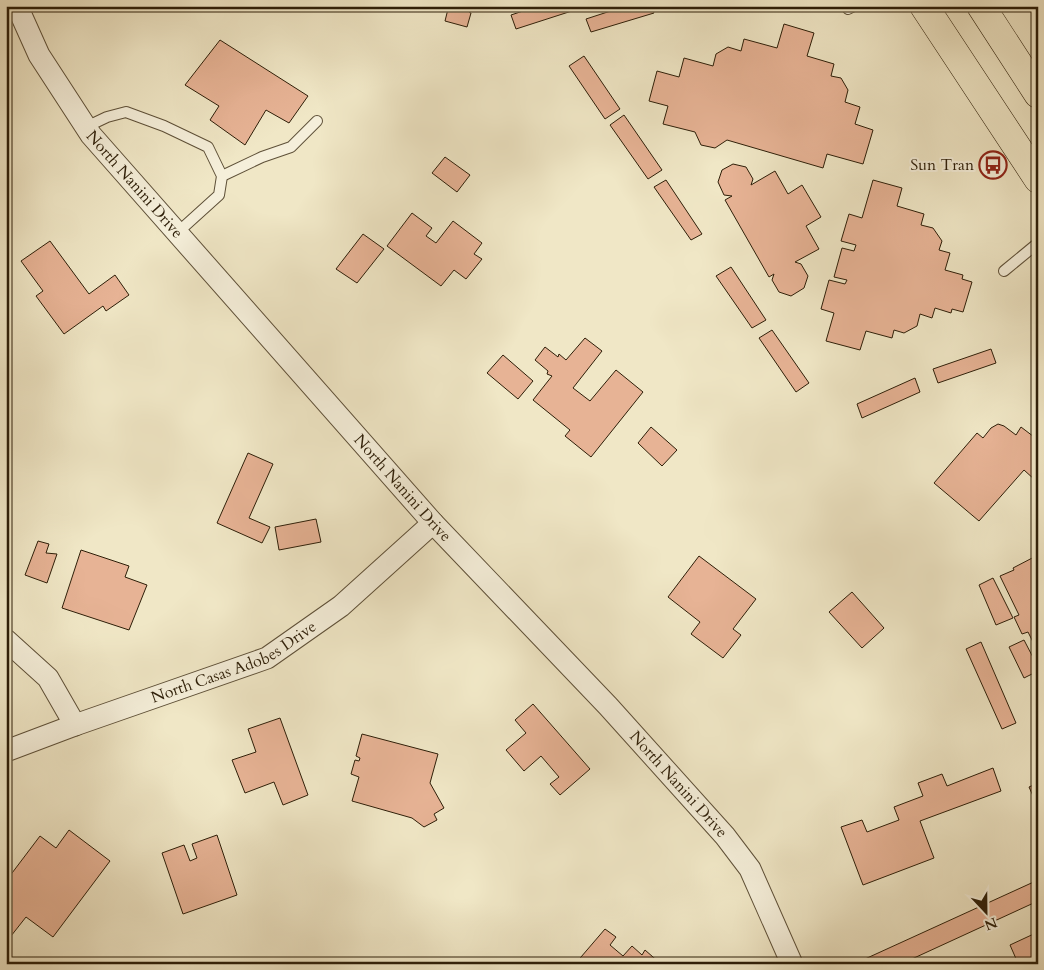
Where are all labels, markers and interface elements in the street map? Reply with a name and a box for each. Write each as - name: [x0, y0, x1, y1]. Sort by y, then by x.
- street label: North Nanini Drive: [81, 126, 188, 243]
- bus stop icon: Sun Tran: [978, 150, 1008, 180]
- place label: Sun Tran: [910, 154, 974, 176]
- street label: North Nanini Drive: [349, 430, 456, 547]
- street label: North Casas Adobes Drive: [148, 616, 321, 709]
- street label: North Nanini Drive: [625, 726, 733, 843]
- north arrow: [962, 888, 1012, 938]
- text: N: [981, 913, 1000, 935]

